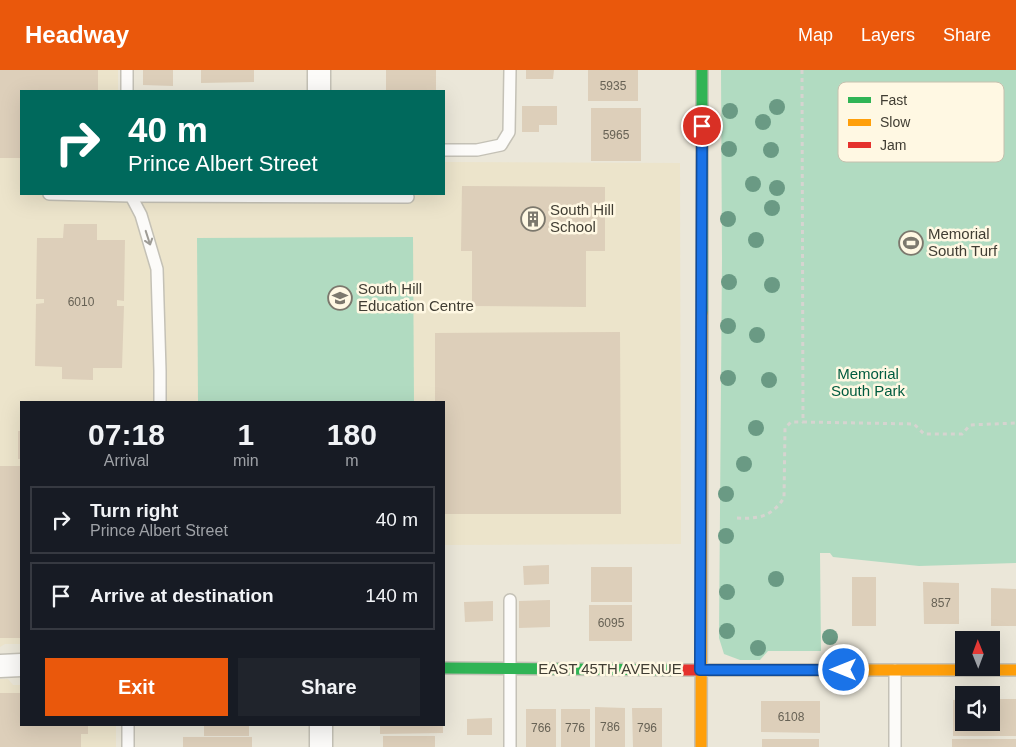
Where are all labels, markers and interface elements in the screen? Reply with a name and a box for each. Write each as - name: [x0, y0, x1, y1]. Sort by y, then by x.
- text: Headway: [25, 21, 129, 48]
- text: Map: [798, 25, 833, 45]
- text: Layers: [861, 25, 915, 45]
- text: Share: [943, 25, 991, 45]
- house number: 5935: [600, 79, 627, 93]
- legend: [838, 82, 1004, 162]
- text: Fast: [880, 92, 907, 108]
- pin: [681, 105, 723, 147]
- icon: right: [45, 110, 110, 175]
- text: 40 m: [128, 110, 208, 149]
- icon: arrive: [688, 112, 716, 140]
- text: Slow: [880, 114, 911, 130]
- house number: 5965: [603, 128, 630, 142]
- text: Jam: [880, 137, 906, 153]
- text: Prince Albert Street: [128, 151, 318, 176]
- place label: South Hill School: [550, 201, 614, 235]
- building icon: South Hill School: [520, 206, 546, 232]
- place label: Memorial South Turf: [928, 225, 998, 259]
- one-way arrow: [144, 230, 154, 246]
- sports icon: Memorial South Turf: [898, 230, 924, 256]
- place label: South Hill Education Centre: [358, 280, 474, 314]
- school or university icon: South Hill Education Centre: [327, 285, 353, 311]
- house number: 6010: [68, 295, 95, 309]
- park label: Memorial South Park: [831, 365, 906, 399]
- text: 07:18: [88, 418, 165, 451]
- text: 1: [237, 418, 254, 451]
- text: 180: [327, 418, 377, 451]
- text: Arrival: [104, 452, 149, 469]
- text: min: [233, 452, 259, 469]
- text: m: [345, 452, 358, 469]
- text: Turn right: [90, 500, 178, 521]
- icon: right: [47, 506, 75, 534]
- text: 40 m: [376, 509, 418, 530]
- text: Prince Albert Street: [90, 522, 228, 539]
- icon: arrive: [47, 582, 75, 610]
- text: Arrive at destination: [90, 585, 274, 606]
- text: 140 m: [365, 585, 418, 606]
- house number: 857: [931, 596, 951, 610]
- house number: 6095: [598, 616, 625, 630]
- north arrow: [955, 631, 1000, 676]
- map controls: [955, 631, 1000, 731]
- position arrow: [817, 643, 869, 695]
- button: Exit: [45, 658, 228, 716]
- button: Share: [238, 658, 420, 716]
- street label: EAST 45TH AVENUE: [538, 660, 682, 677]
- button: sound: [955, 686, 1000, 731]
- house number: 6108: [778, 710, 805, 724]
- house number: 786: [600, 720, 620, 734]
- house number: 766: [531, 721, 551, 735]
- house number: 776: [565, 721, 585, 735]
- house number: 796: [637, 721, 657, 735]

